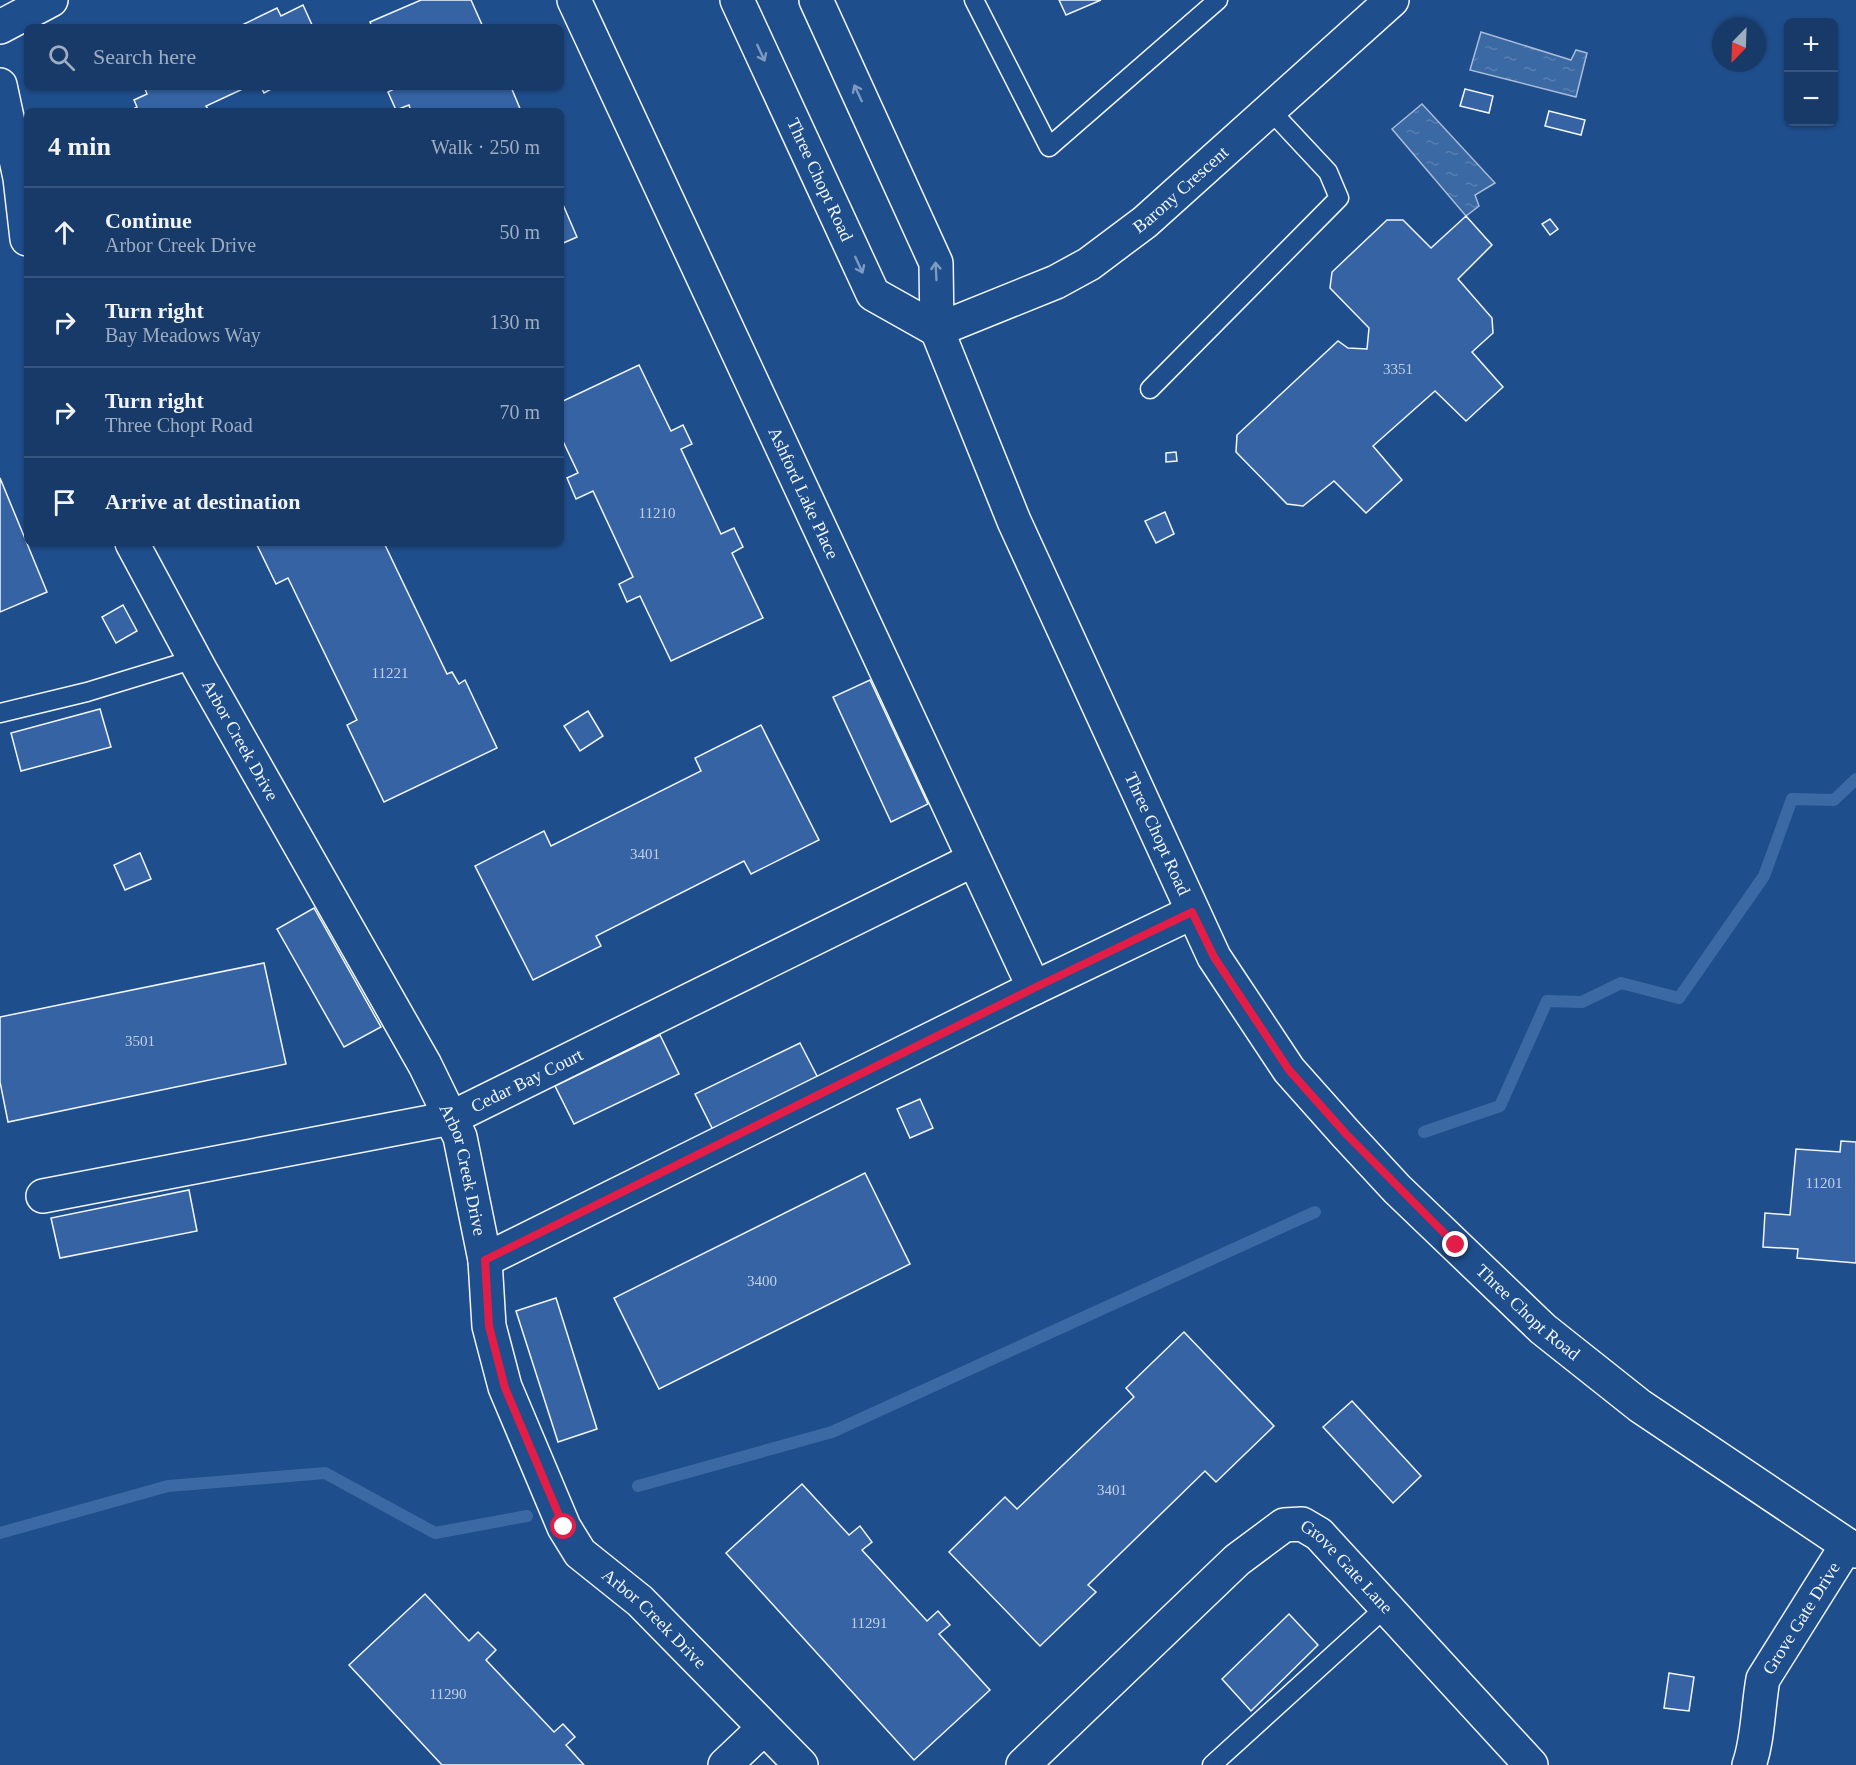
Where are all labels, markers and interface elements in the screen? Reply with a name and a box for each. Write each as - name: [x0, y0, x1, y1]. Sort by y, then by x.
- north arrow: [1712, 18, 1766, 72]
- map controls: [1784, 18, 1838, 126]
- button: +: [1784, 18, 1838, 72]
- search box: [24, 24, 564, 90]
- icon: search: [45, 41, 78, 74]
- text: Search here: [93, 44, 196, 69]
- one-way arrow: [756, 44, 768, 62]
- button: −: [1784, 72, 1838, 126]
- one-way arrow: [852, 84, 863, 102]
- street label: Three Chopt Road: [783, 115, 857, 244]
- text: 4 min: [48, 132, 111, 161]
- text: Walk · 250 m: [431, 136, 540, 158]
- street label: Barony Crescent: [1129, 142, 1232, 237]
- text: Continue: [105, 208, 192, 233]
- icon: ahead: [48, 216, 81, 249]
- text: 50 m: [499, 221, 540, 243]
- text: Arbor Creek Drive: [105, 234, 256, 256]
- one-way arrow: [854, 255, 866, 273]
- one-way arrow: [930, 262, 941, 282]
- text: Turn right: [105, 298, 204, 323]
- icon: right: [48, 306, 81, 339]
- text: 130 m: [489, 311, 540, 333]
- text: Bay Meadows Way: [105, 324, 261, 346]
- house number: 3351: [1383, 361, 1413, 377]
- text: Turn right: [105, 388, 204, 413]
- icon: right: [48, 396, 81, 429]
- text: 70 m: [499, 401, 540, 423]
- text: Three Chopt Road: [105, 414, 253, 436]
- street label: Ashford Lake Place: [764, 424, 843, 562]
- icon: arrive: [48, 486, 81, 519]
- text: Arrive at destination: [105, 489, 301, 514]
- house number: 11210: [639, 505, 675, 521]
- house number: 11221: [372, 665, 408, 681]
- street label: Arbor Creek Drive: [198, 676, 283, 804]
- street label: Three Chopt Road: [1121, 769, 1194, 898]
- house number: 3401: [630, 846, 660, 862]
- house number: 3501: [125, 1033, 155, 1049]
- street label: Cedar Bay Court: [468, 1045, 586, 1117]
- street label: Arbor Creek Drive: [435, 1101, 490, 1237]
- house number: 11201: [1806, 1175, 1842, 1191]
- route end: [1442, 1231, 1468, 1257]
- street label: Three Chopt Road: [1472, 1260, 1584, 1364]
- house number: 3400: [747, 1273, 777, 1289]
- house number: 3401: [1097, 1482, 1127, 1498]
- route start: [550, 1513, 576, 1539]
- street label: Grove Gate Lane: [1297, 1515, 1397, 1618]
- street label: Grove Gate Drive: [1758, 1558, 1844, 1678]
- street label: Arbor Creek Drive: [598, 1565, 710, 1672]
- house number: 11291: [851, 1615, 887, 1631]
- house number: 11290: [430, 1686, 466, 1702]

